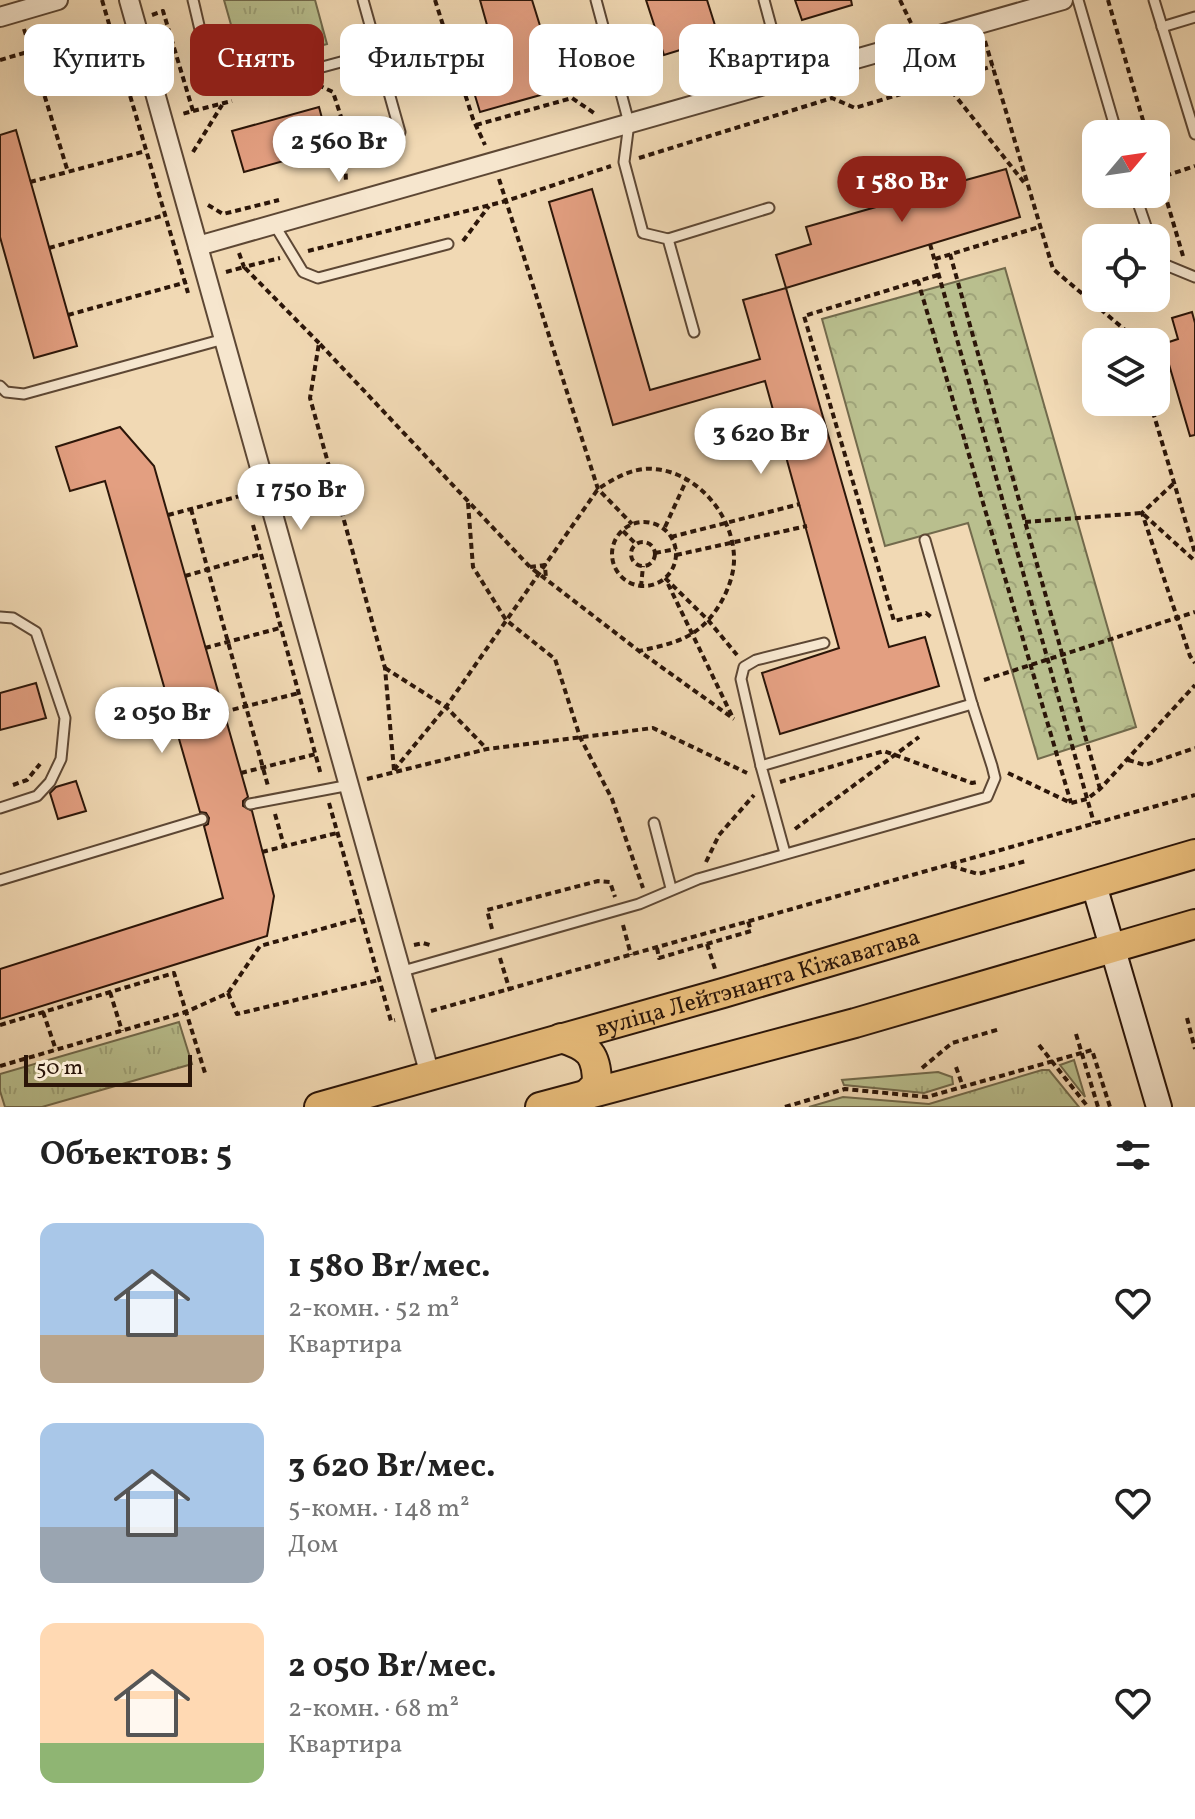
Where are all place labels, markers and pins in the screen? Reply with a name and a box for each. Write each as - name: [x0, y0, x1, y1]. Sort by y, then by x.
- pin: 2 560 Br: [256, 116, 422, 184]
- pin: 1 580 Br: [819, 156, 985, 224]
- pin: 3 620 Br: [678, 408, 844, 476]
- pin: 1 750 Br: [218, 464, 384, 532]
- pin: 2 050 Br: [79, 687, 245, 755]

